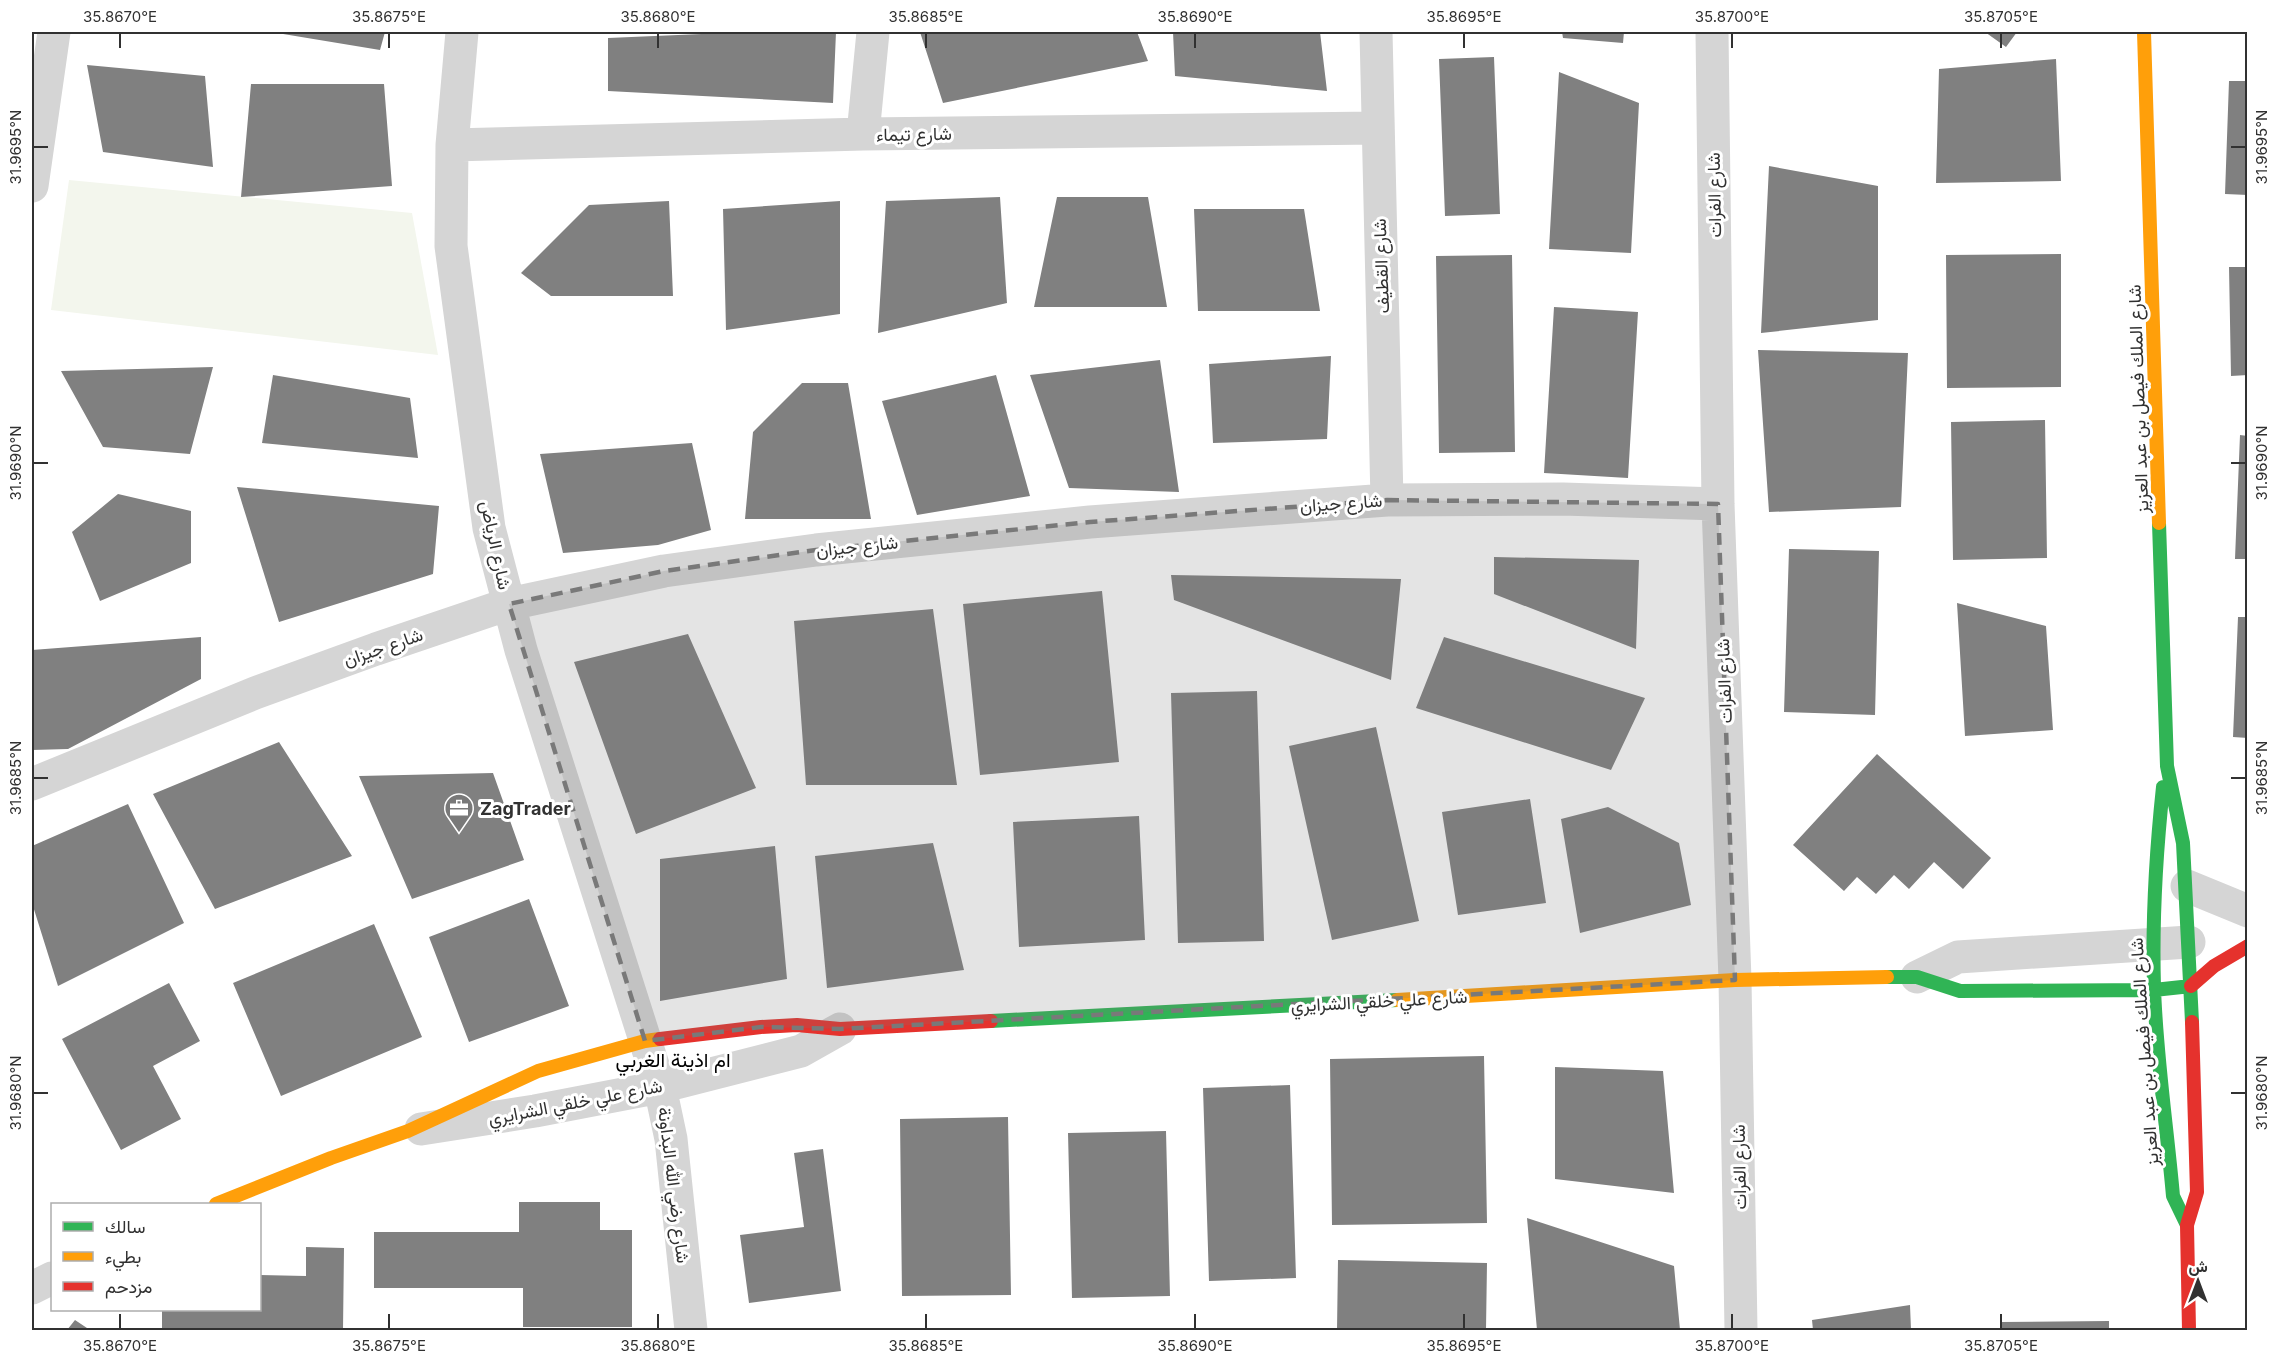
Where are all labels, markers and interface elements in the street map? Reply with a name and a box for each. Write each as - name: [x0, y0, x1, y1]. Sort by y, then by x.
- text: 35.8670°E: [83, 7, 157, 26]
- text: 35.8675°E: [352, 7, 426, 26]
- text: 35.8680°E: [620, 7, 696, 26]
- text: 35.8685°E: [889, 7, 963, 26]
- text: 35.8690°E: [1157, 7, 1233, 26]
- text: 35.8695°E: [1427, 7, 1501, 26]
- text: 35.8700°E: [1695, 7, 1769, 26]
- text: 35.8705°E: [1964, 7, 2038, 26]
- text: 31.9695°N: [6, 110, 25, 184]
- text: 31.9695°N: [2252, 110, 2271, 184]
- street label: شارع تيماء: [876, 123, 952, 147]
- street label: شارع الفرات: [1703, 152, 1727, 238]
- street label: شارع القطيف: [1369, 218, 1395, 314]
- street label: شارع الملك فيصل بن عبد العزيز: [2124, 284, 2155, 515]
- text: 31.9690°N: [6, 425, 25, 501]
- text: 31.9690°N: [2252, 425, 2271, 501]
- street label: شارع جيزان: [1299, 490, 1383, 518]
- street label: شارع الرياض: [474, 499, 516, 592]
- street label: شارع جيزان: [815, 531, 899, 563]
- street label: شارع جيزان: [341, 624, 426, 672]
- street label: شارع الفرات: [1712, 638, 1738, 724]
- text: 31.9685°N: [6, 741, 25, 815]
- text: 31.9685°N: [2252, 741, 2271, 815]
- office icon: ZagTrader: [443, 792, 475, 834]
- place label: ZagTrader: [480, 798, 571, 819]
- street label: شارع الملك فيصل بن عبد العزيز: [2126, 937, 2165, 1168]
- street label: شارع علي خلقي الشرايري: [1290, 986, 1468, 1021]
- district label: ام اذينة الغربي: [615, 1048, 731, 1077]
- text: 31.9680°N: [6, 1055, 25, 1131]
- text: 31.9680°N: [2252, 1055, 2271, 1131]
- street label: شارع علي خلقي الشرايري: [486, 1075, 665, 1134]
- street label: شارع رضي الله البداونة: [649, 1106, 694, 1265]
- street label: شارع الفرات: [1728, 1124, 1752, 1210]
- legend: [51, 1203, 261, 1311]
- text: سالك: [105, 1216, 145, 1237]
- text: بطيء: [105, 1246, 141, 1272]
- north arrow: [2168, 1251, 2228, 1311]
- text: ش: [2188, 1256, 2208, 1276]
- text: مزدحم: [105, 1276, 152, 1299]
- text: 35.8670°E: [83, 1336, 157, 1355]
- text: 35.8675°E: [352, 1336, 426, 1355]
- text: 35.8680°E: [620, 1336, 696, 1355]
- text: 35.8685°E: [889, 1336, 963, 1355]
- text: 35.8690°E: [1157, 1336, 1233, 1355]
- text: 35.8695°E: [1427, 1336, 1501, 1355]
- text: 35.8700°E: [1695, 1336, 1769, 1355]
- text: 35.8705°E: [1964, 1336, 2038, 1355]

